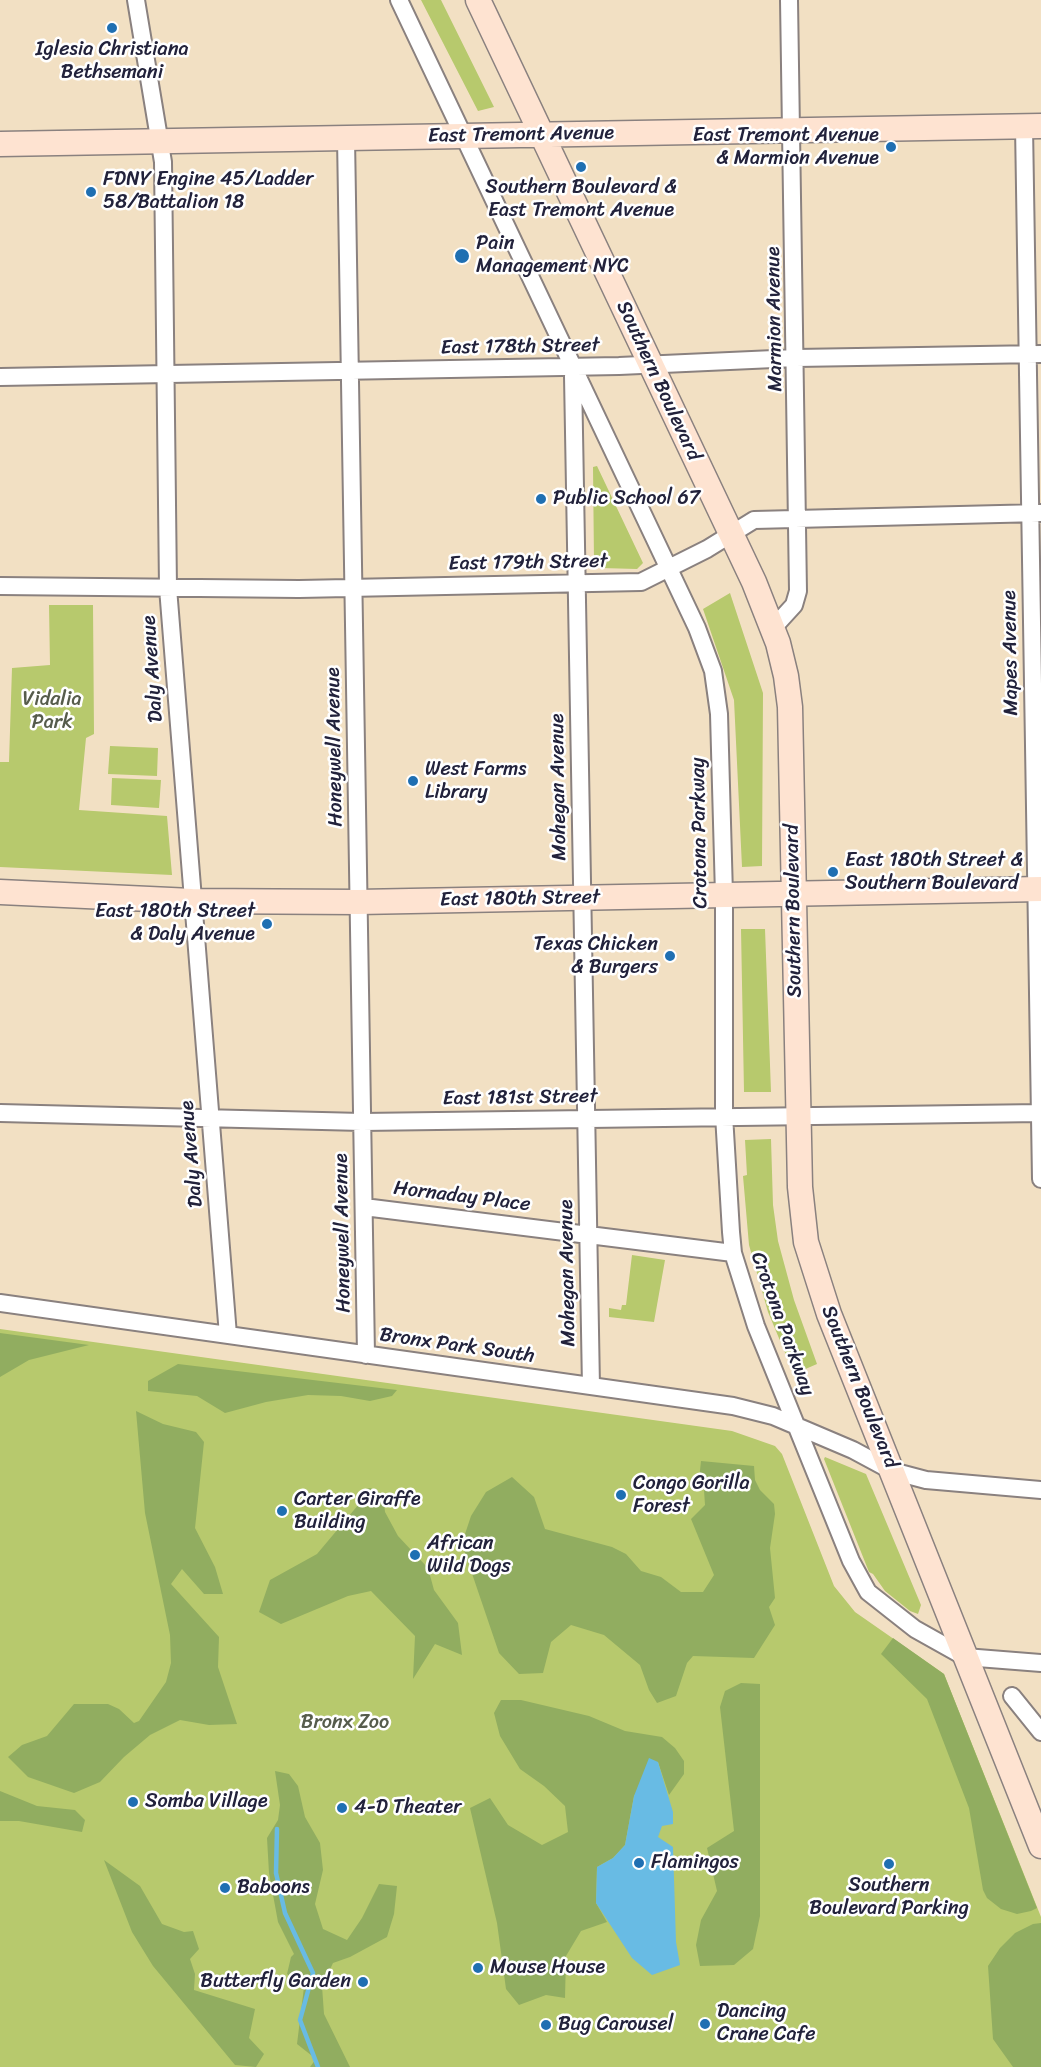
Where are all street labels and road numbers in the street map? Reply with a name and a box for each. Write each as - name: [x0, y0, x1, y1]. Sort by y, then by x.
- street label: East Tremont Avenue: [428, 121, 614, 149]
- street label: Marmion Avenue: [762, 246, 788, 392]
- street label: Southern Boulevard: [610, 297, 706, 465]
- street label: East 178th Street: [440, 334, 600, 360]
- street label: East 179th Street: [448, 550, 608, 576]
- street label: Mapes Avenue: [998, 590, 1024, 716]
- street label: Daly Avenue: [137, 615, 169, 723]
- street label: Honeywell Avenue: [322, 667, 348, 827]
- street label: Mohegan Avenue: [546, 713, 572, 861]
- street label: Crotona Parkway: [687, 757, 713, 909]
- street label: Southern Boulevard: [780, 824, 808, 998]
- street label: East 180th Street: [440, 886, 600, 912]
- street label: East 181st Street: [442, 1085, 598, 1111]
- street label: Daly Avenue: [175, 1100, 209, 1208]
- street label: Honeywell Avenue: [330, 1153, 356, 1313]
- street label: Hornaday Place: [392, 1177, 532, 1217]
- street label: Mohegan Avenue: [555, 1199, 581, 1347]
- street label: Crotona Parkway: [745, 1249, 819, 1399]
- street label: Southern Boulevard: [815, 1302, 903, 1472]
- street label: Bronx Park South: [378, 1323, 536, 1369]

